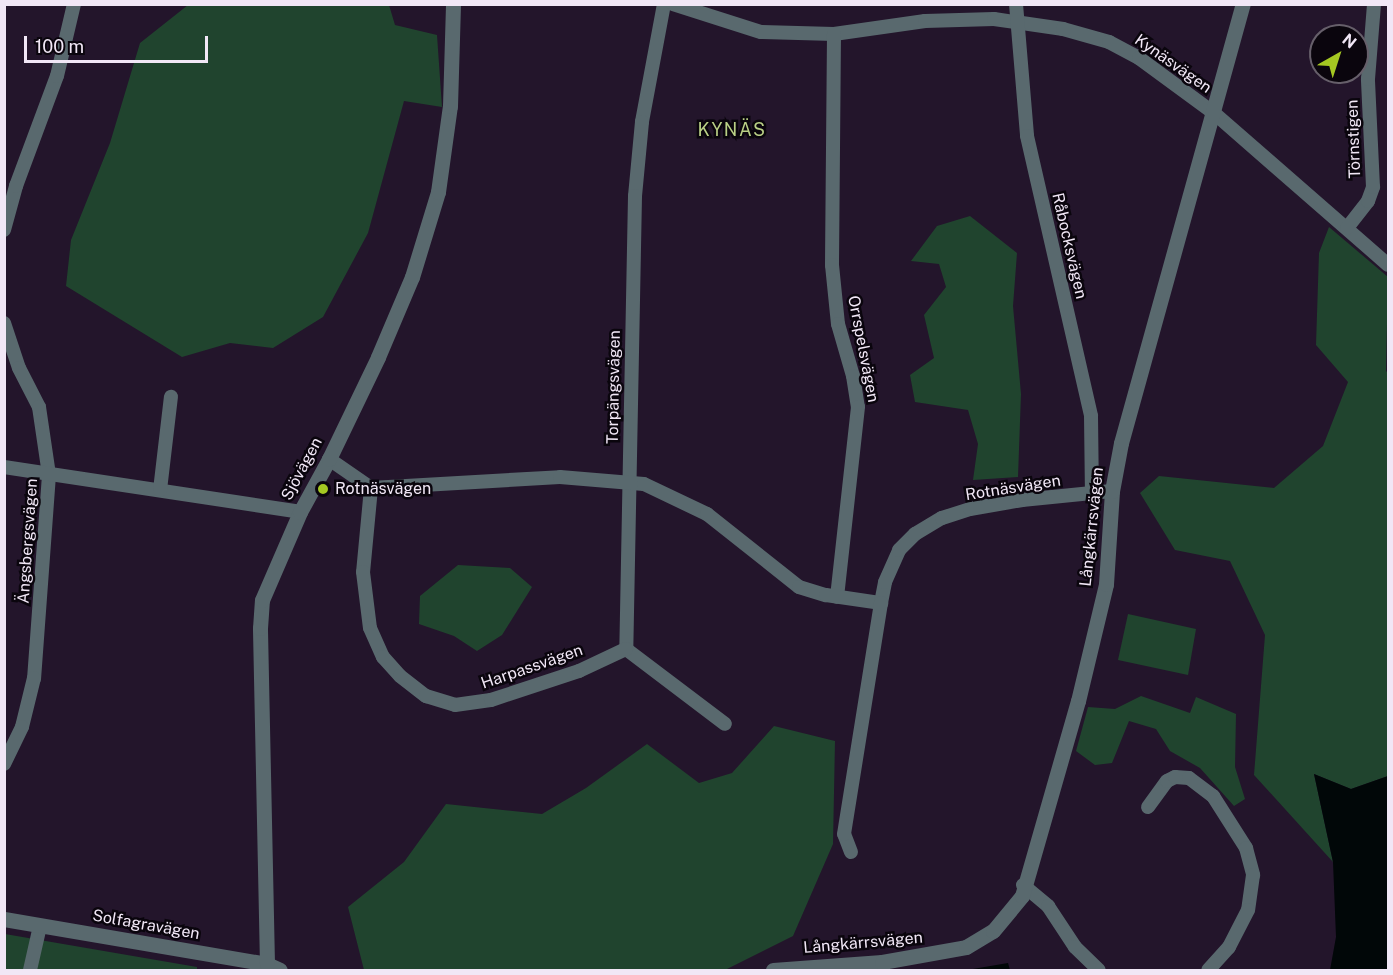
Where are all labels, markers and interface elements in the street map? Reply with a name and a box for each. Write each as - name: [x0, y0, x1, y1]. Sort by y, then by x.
- scale bar: [27, 24, 212, 62]
- north arrow: [1309, 24, 1369, 84]
- street label: Kynäsvägen: [1131, 30, 1215, 98]
- text: N: [1339, 30, 1360, 52]
- text: 100 m: [35, 36, 84, 57]
- street label: Törnstigen: [1343, 99, 1365, 179]
- district label: KYNÄS: [698, 119, 766, 141]
- street label: Råbocksvägen: [1047, 191, 1091, 301]
- street label: Orrspelsvägen: [843, 294, 883, 404]
- street label: Torpängsvägen: [603, 330, 625, 444]
- street label: Sjövägen: [277, 434, 327, 504]
- street label: Långkärrsvägen: [1076, 466, 1108, 588]
- street label: Rotnäsvägen: [964, 471, 1062, 505]
- street label: Ängsbergsvägen: [14, 478, 42, 604]
- place label: Rotnäsvägen: [335, 479, 431, 499]
- marker: Rotnäsvägen: [316, 482, 330, 496]
- street label: Harpassvägen: [479, 641, 585, 693]
- street label: Solfagravägen: [91, 906, 201, 944]
- street label: Långkärrsvägen: [802, 928, 924, 958]

